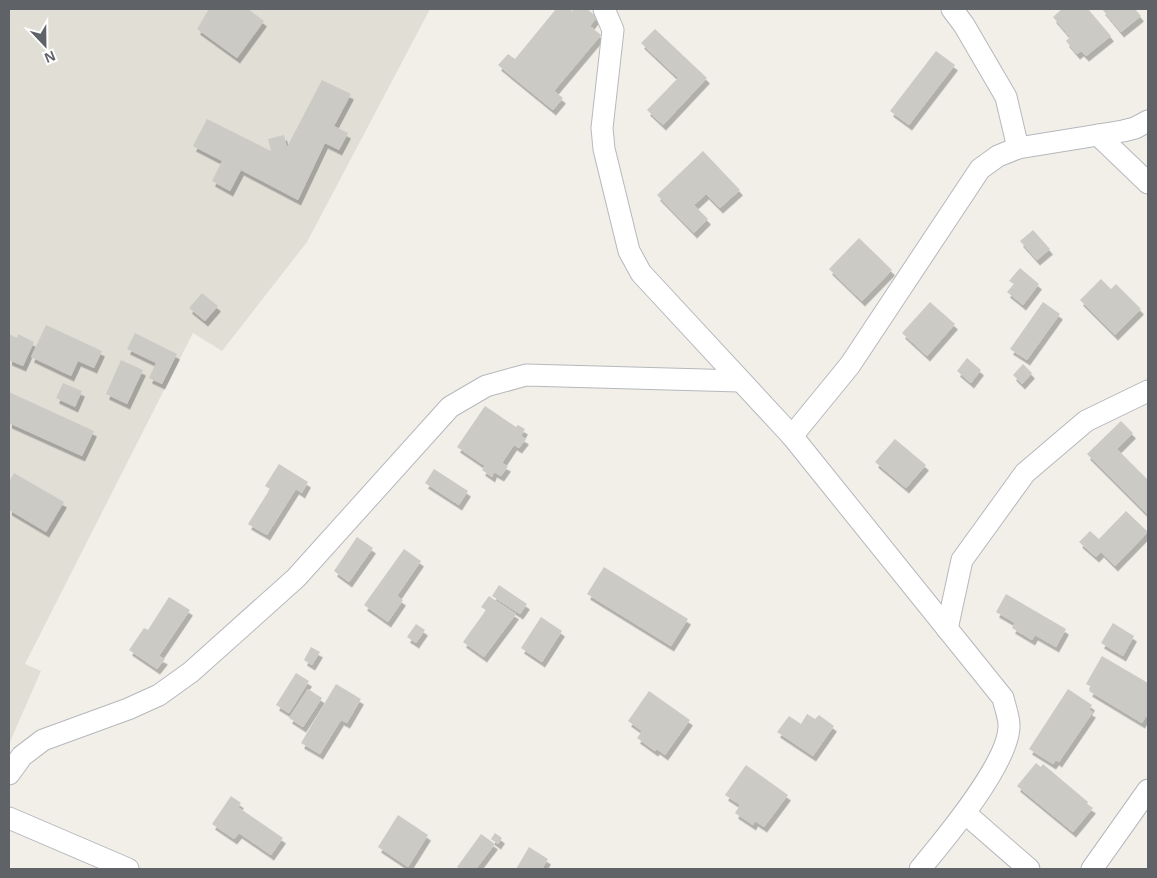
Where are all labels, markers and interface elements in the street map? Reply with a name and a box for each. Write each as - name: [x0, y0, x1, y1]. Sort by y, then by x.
- north arrow: [20, 20, 70, 70]
- text: N: [42, 48, 58, 66]

